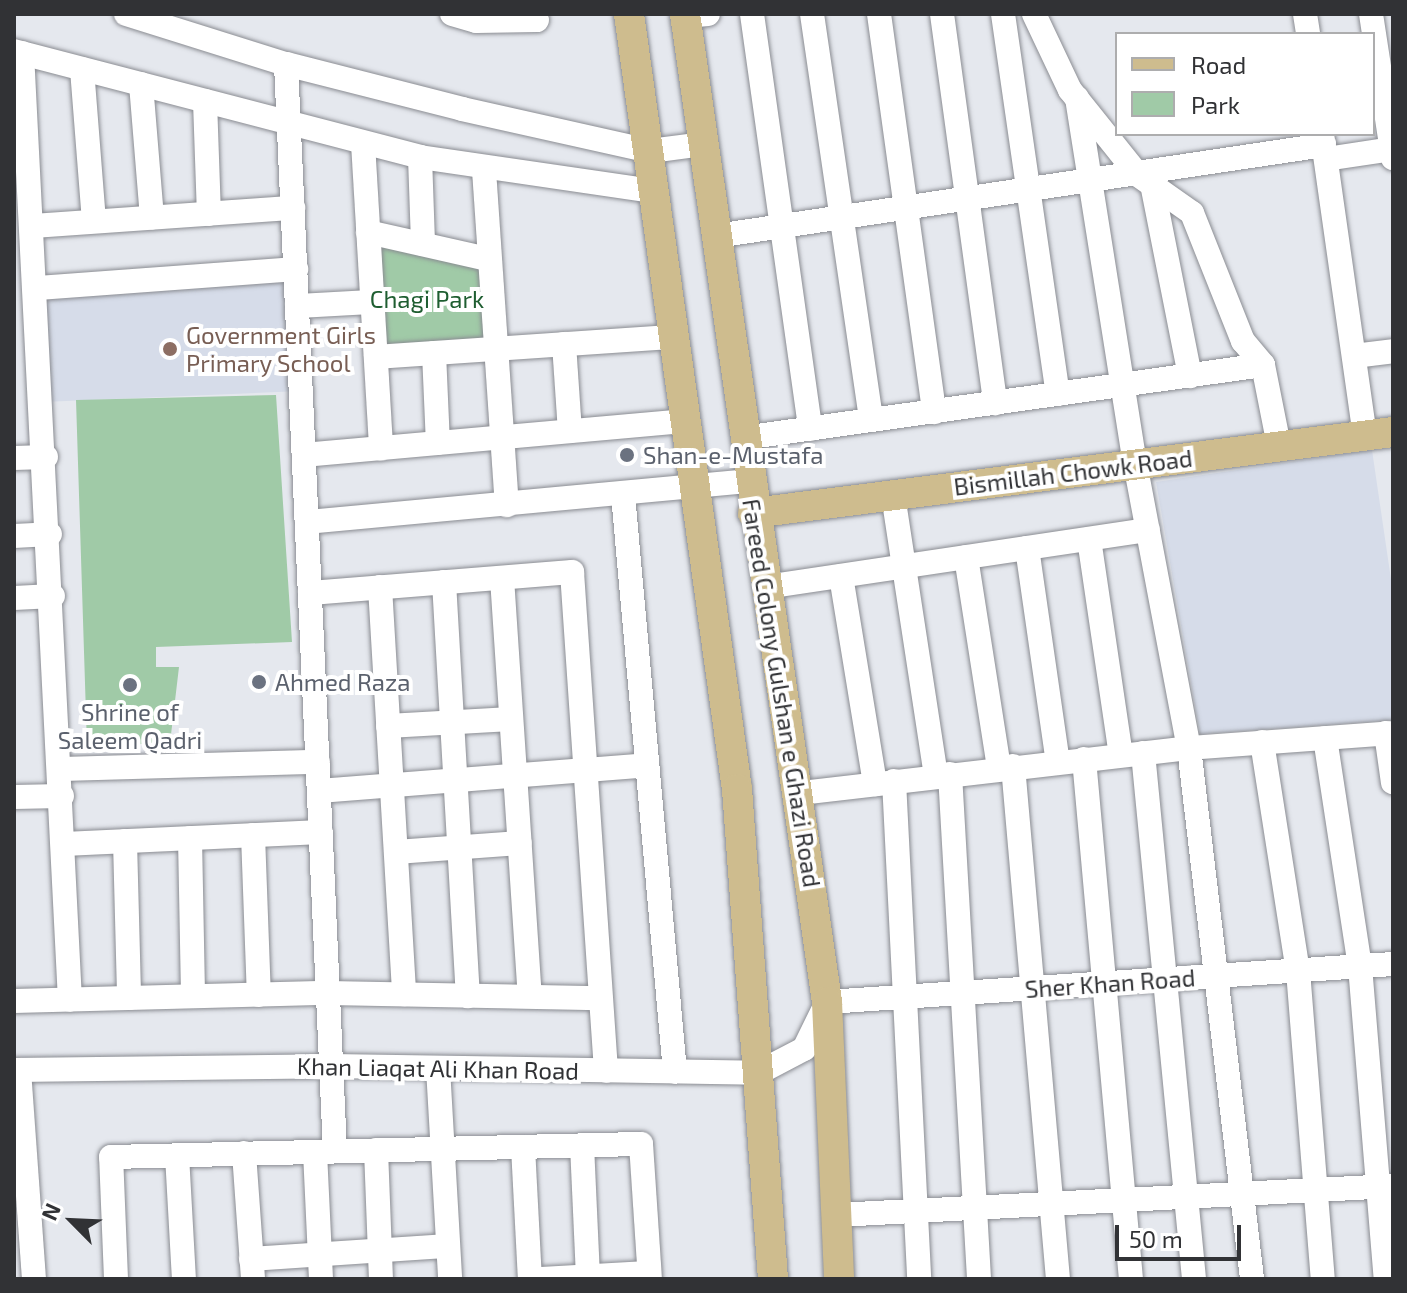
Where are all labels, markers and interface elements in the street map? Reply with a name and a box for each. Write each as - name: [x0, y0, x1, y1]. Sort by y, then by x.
- legend: [1115, 32, 1375, 136]
- text: Road: [1191, 50, 1246, 79]
- text: Park: [1191, 90, 1240, 119]
- park label: Chagi Park: [370, 285, 484, 313]
- place label: Government Girls Primary School: [186, 321, 376, 377]
- marker: Government Girls Primary School: [161, 340, 179, 358]
- place label: Shan-e-Mustafa: [643, 441, 824, 469]
- street label: Bismillah Chowk Road: [952, 443, 1194, 501]
- marker: Shan-e-Mustafa: [618, 446, 636, 464]
- street label: Fareed Colony Gulshan e Ghazi Road: [737, 496, 827, 890]
- place label: Ahmed Raza: [275, 668, 410, 696]
- marker: Ahmed Raza: [250, 673, 268, 691]
- marker: Shrine of Saleem Qadri: [121, 676, 139, 694]
- place label: Shrine of Saleem Qadri: [58, 698, 202, 754]
- street label: Sher Khan Road: [1024, 963, 1196, 1003]
- street label: Khan Liaqat Ali Khan Road: [296, 1051, 580, 1085]
- north arrow: [32, 1181, 112, 1261]
- text: N: [35, 1199, 65, 1224]
- scale bar: [1119, 1209, 1245, 1259]
- text: 50 m: [1129, 1224, 1183, 1253]

